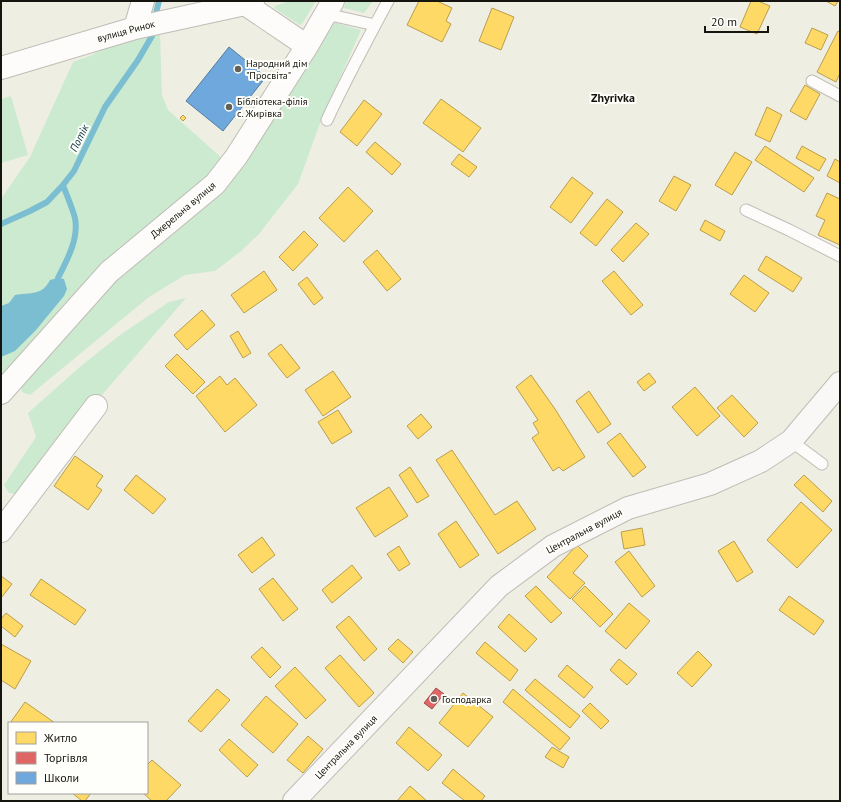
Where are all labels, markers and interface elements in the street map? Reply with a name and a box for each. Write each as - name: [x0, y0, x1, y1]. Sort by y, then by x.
- scale bar: [705, 8, 768, 34]
- text: 20 m: [711, 14, 737, 29]
- street label: вулиця Ринок: [96, 17, 156, 45]
- place label: Народний дім "Просвіта": [246, 57, 307, 82]
- marker: Народний дім "Просвіта": [233, 64, 243, 74]
- district label: Zhyrivka: [591, 90, 635, 105]
- place label: Бібліотека-філія с. Жирівка: [237, 95, 308, 120]
- marker: Бібліотека-філія с. Жирівка: [224, 102, 234, 112]
- water label: Потік: [66, 121, 92, 154]
- street label: Джерельна вулиця: [148, 179, 219, 241]
- street label: Центральна вулиця: [544, 505, 625, 557]
- place label: Господарка: [442, 693, 491, 706]
- marker: Господарка: [429, 694, 439, 704]
- street label: Центральна вулиця: [312, 712, 380, 782]
- legend: [8, 722, 148, 794]
- text: Житло: [43, 730, 77, 745]
- text: Торгівля: [44, 750, 87, 765]
- text: Школи: [44, 770, 79, 785]

